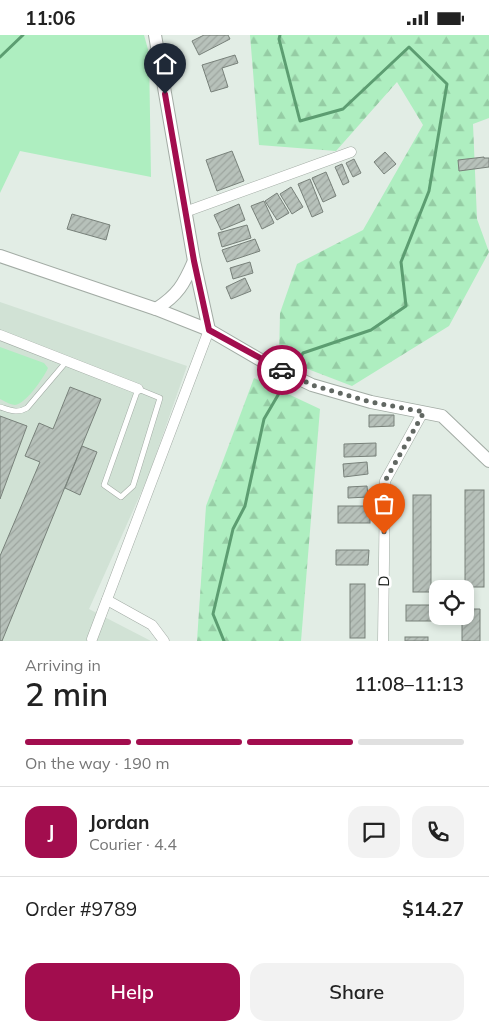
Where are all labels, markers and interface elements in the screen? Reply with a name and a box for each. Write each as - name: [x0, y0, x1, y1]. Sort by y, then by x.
- text: 11:06: [25, 6, 75, 30]
- pin: [144, 43, 186, 94]
- icon: home: [151, 50, 179, 78]
- courier: [257, 345, 307, 395]
- icon: car: [268, 356, 296, 384]
- pin: [363, 483, 405, 534]
- icon: bag: [370, 490, 398, 518]
- street label: D: [374, 575, 393, 587]
- map controls: [429, 580, 474, 625]
- button: locate: [429, 580, 474, 625]
- text: Arriving in: [25, 655, 101, 675]
- text: 11:08–11:13: [354, 672, 464, 696]
- text: 2 min: [25, 674, 108, 714]
- text: On the way · 190 m: [25, 753, 170, 773]
- button: chat: [348, 806, 400, 858]
- button: phone: [412, 806, 464, 858]
- text: Jordan: [89, 810, 149, 834]
- text: J: [48, 820, 54, 844]
- text: Courier · 4.4: [89, 834, 177, 854]
- text: Order #9789: [25, 897, 137, 921]
- text: $14.27: [402, 897, 464, 921]
- button: Help: [25, 963, 240, 1021]
- button: Share: [250, 963, 464, 1021]

